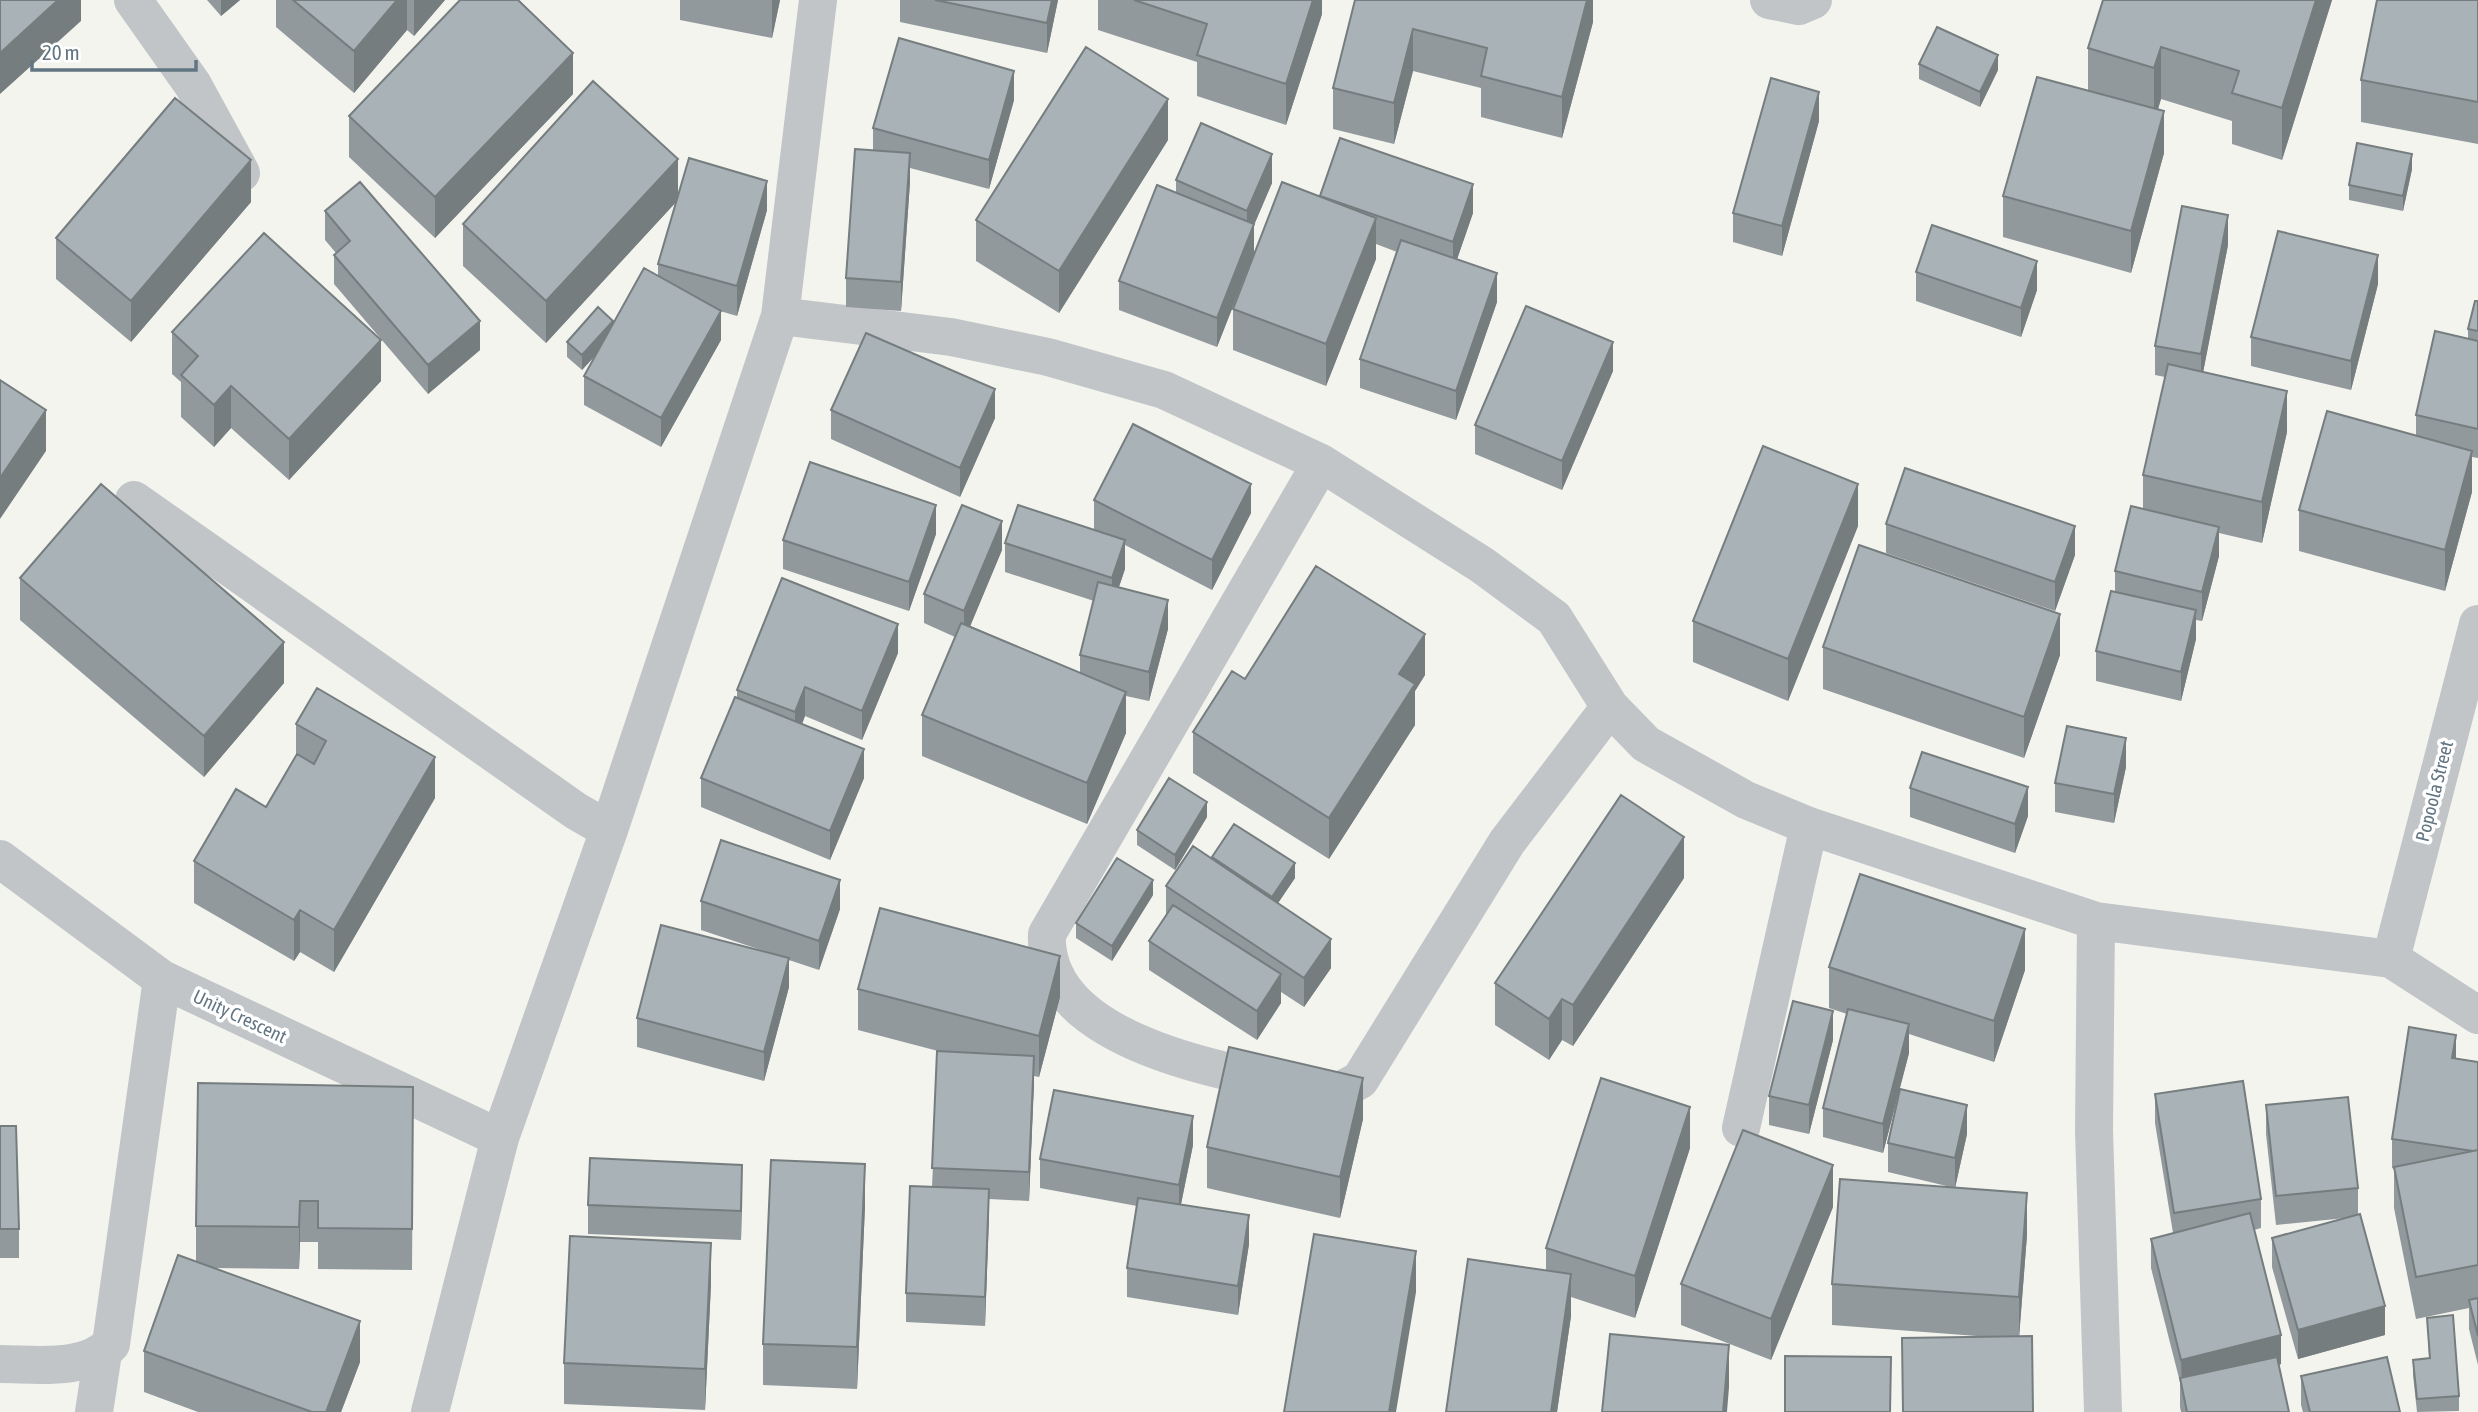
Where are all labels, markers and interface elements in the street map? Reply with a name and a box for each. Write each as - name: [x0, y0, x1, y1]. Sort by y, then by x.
- scale bar: [32, 28, 196, 72]
- text: 20 m: [42, 40, 80, 64]
- street label: Popoola Street: [2411, 738, 2457, 844]
- street label: Unity Crescent: [190, 985, 290, 1047]

